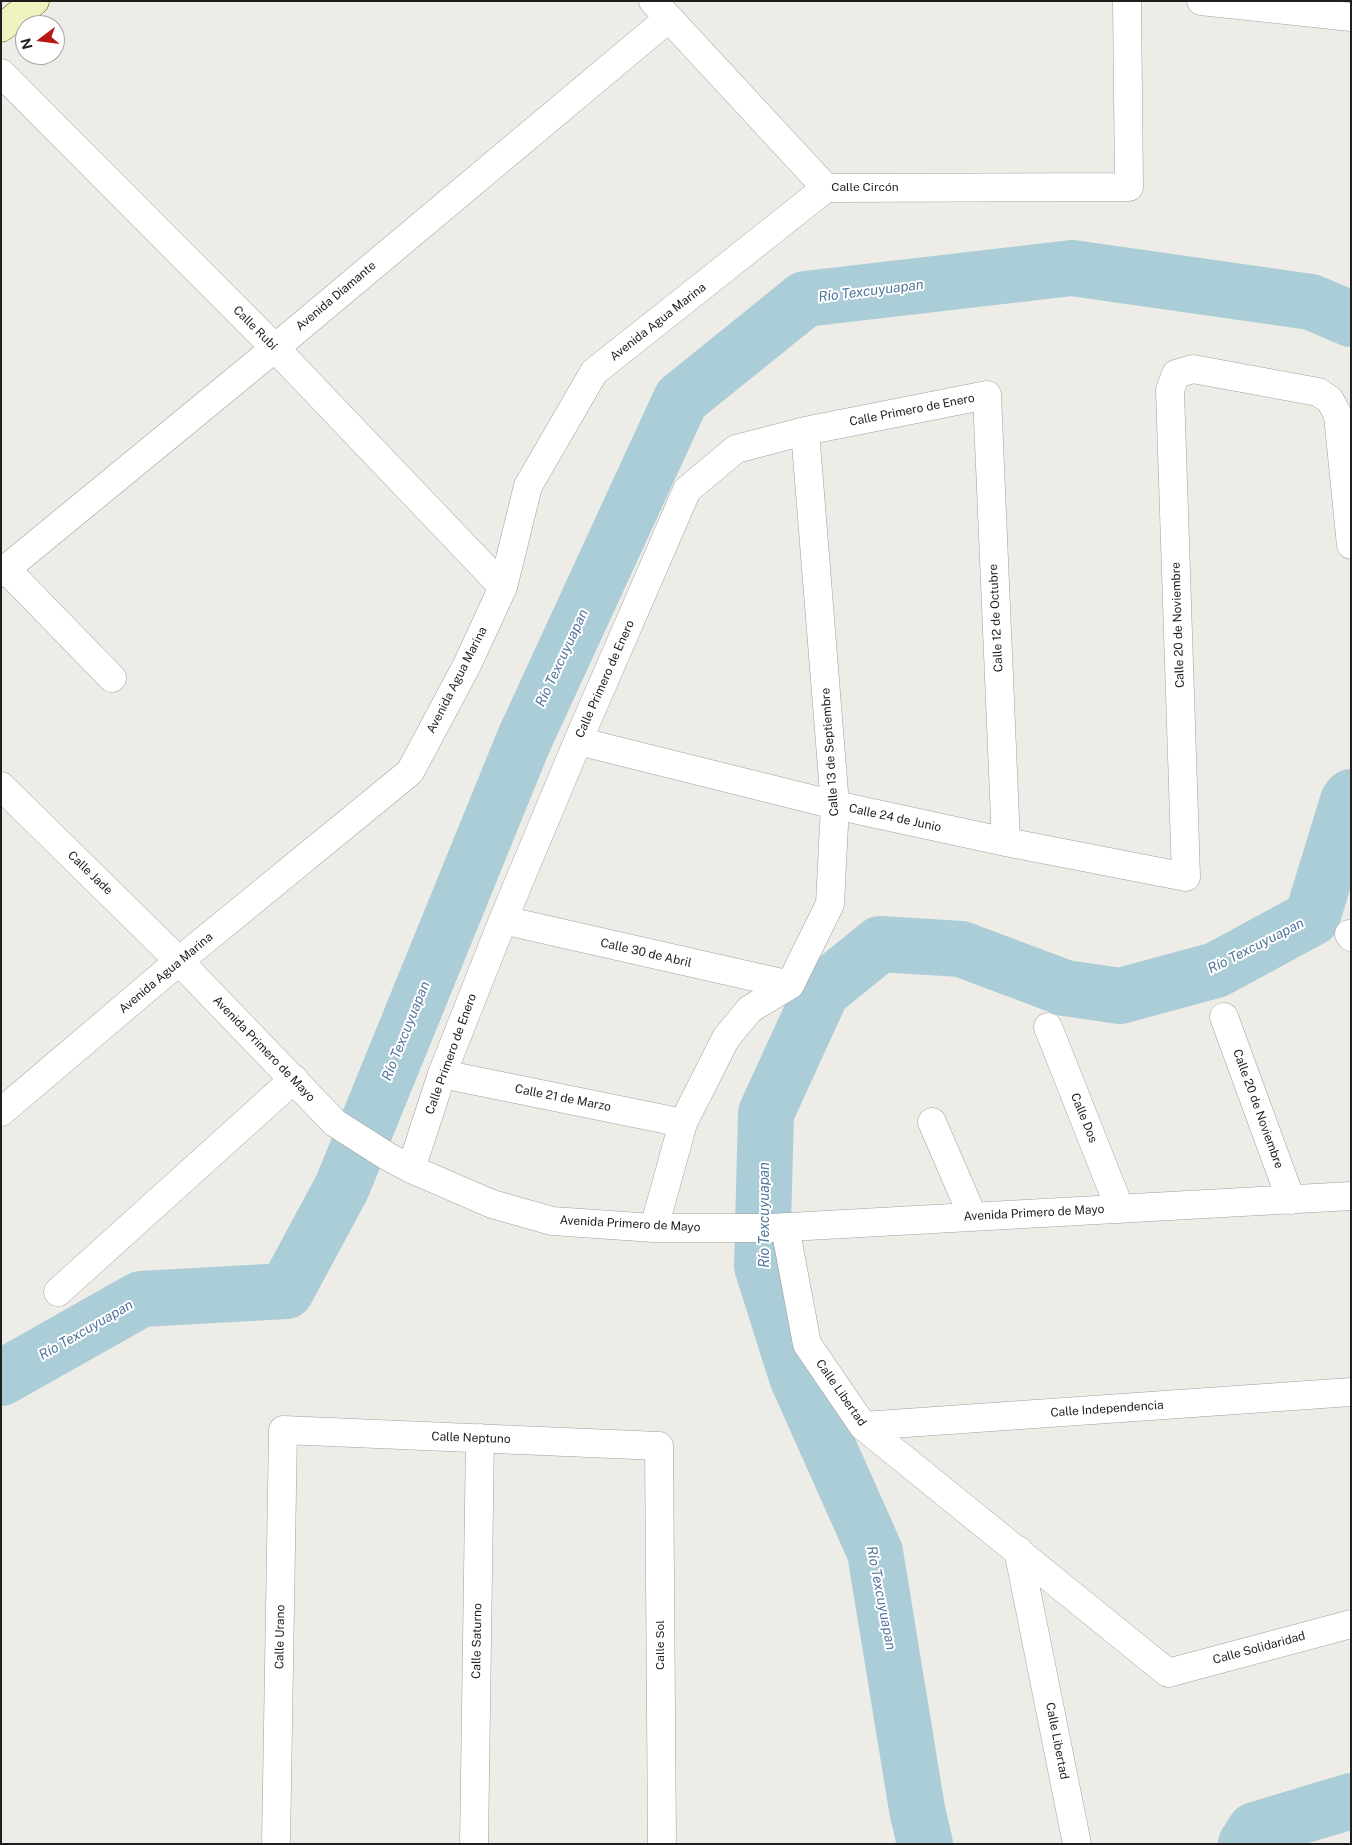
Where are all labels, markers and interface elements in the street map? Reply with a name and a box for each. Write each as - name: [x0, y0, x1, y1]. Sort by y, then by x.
- north arrow: [15, 15, 65, 65]
- text: N: [17, 36, 36, 51]
- street label: Calle Circón: [831, 180, 899, 194]
- street label: Avenida Diamante: [293, 258, 379, 334]
- water label: Río Texcuyuapan: [818, 276, 924, 306]
- street label: Avenida Agua Marina: [607, 280, 709, 364]
- street label: Calle Rubí: [230, 303, 280, 353]
- street label: Calle Primero de Enero: [848, 391, 976, 429]
- street label: Calle 20 de Noviembre: [1169, 562, 1187, 688]
- street label: Calle 12 de Octubre: [986, 564, 1006, 672]
- water label: Río Texcuyuapan: [532, 607, 592, 709]
- street label: Calle Primero de Enero: [573, 618, 637, 740]
- street label: Avenida Agua Marina: [424, 624, 490, 736]
- street label: Calle 13 de Septiembre: [818, 687, 842, 817]
- street label: Calle 24 de Junio: [847, 801, 943, 835]
- street label: Calle Jade: [65, 848, 115, 898]
- water label: Río Texcuyuapan: [1205, 915, 1307, 977]
- street label: Avenida Agua Marina: [116, 930, 216, 1016]
- street label: Calle 30 de Abril: [599, 936, 693, 970]
- water label: Río Texcuyuapan: [378, 979, 434, 1083]
- street label: Calle Primero de Enero: [422, 992, 480, 1116]
- street label: Avenida Primero de Mayo: [210, 993, 318, 1105]
- street label: Calle 20 de Noviembre: [1230, 1047, 1286, 1171]
- street label: Calle 21 de Marzo: [514, 1082, 612, 1114]
- street label: Calle Dos: [1067, 1091, 1101, 1145]
- water label: Río Texcuyuapan: [757, 1162, 773, 1268]
- street label: Avenida Primero de Mayo: [963, 1202, 1105, 1224]
- street label: Avenida Primero de Mayo: [559, 1213, 701, 1235]
- water label: Río Texcuyuapan: [36, 1296, 136, 1364]
- street label: Calle Libertad: [813, 1357, 869, 1429]
- street label: Calle Independencia: [1050, 1398, 1164, 1420]
- street label: Calle Neptuno: [431, 1429, 511, 1447]
- water label: Río Texcuyuapan: [863, 1544, 899, 1652]
- street label: Calle Saturno: [469, 1603, 485, 1679]
- street label: Calle Urano: [272, 1605, 288, 1669]
- street label: Calle Sol: [653, 1620, 667, 1670]
- street label: Calle Solidaridad: [1211, 1629, 1307, 1667]
- street label: Calle Libertad: [1042, 1701, 1072, 1781]

